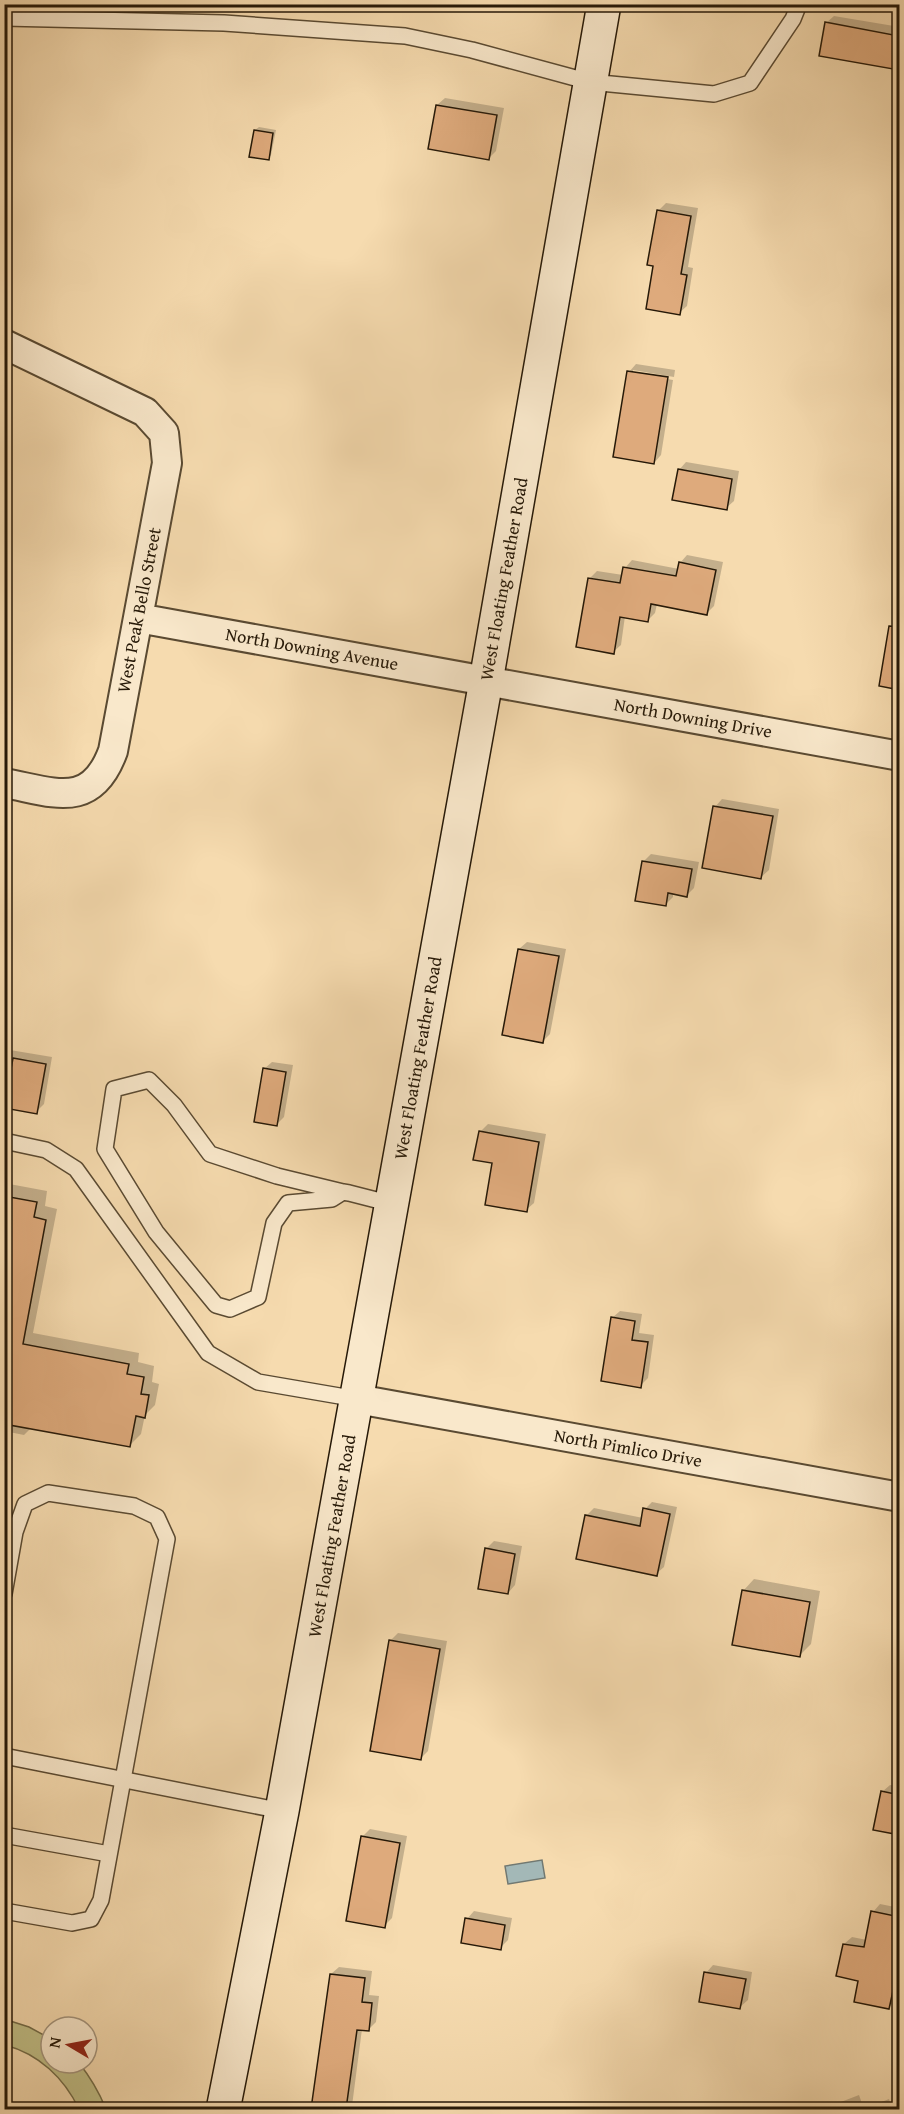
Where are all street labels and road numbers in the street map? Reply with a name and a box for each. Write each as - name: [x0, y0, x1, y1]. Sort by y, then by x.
- street label: West Floating Feather Road: [472, 475, 535, 682]
- street label: West Peak Bello Street: [109, 524, 168, 695]
- street label: North Downing Avenue: [224, 620, 401, 677]
- street label: North Downing Drive: [612, 690, 774, 745]
- street label: West Floating Feather Road: [386, 954, 449, 1161]
- street label: North Pimlico Drive: [552, 1421, 704, 1474]
- street label: West Floating Feather Road: [300, 1432, 363, 1639]

